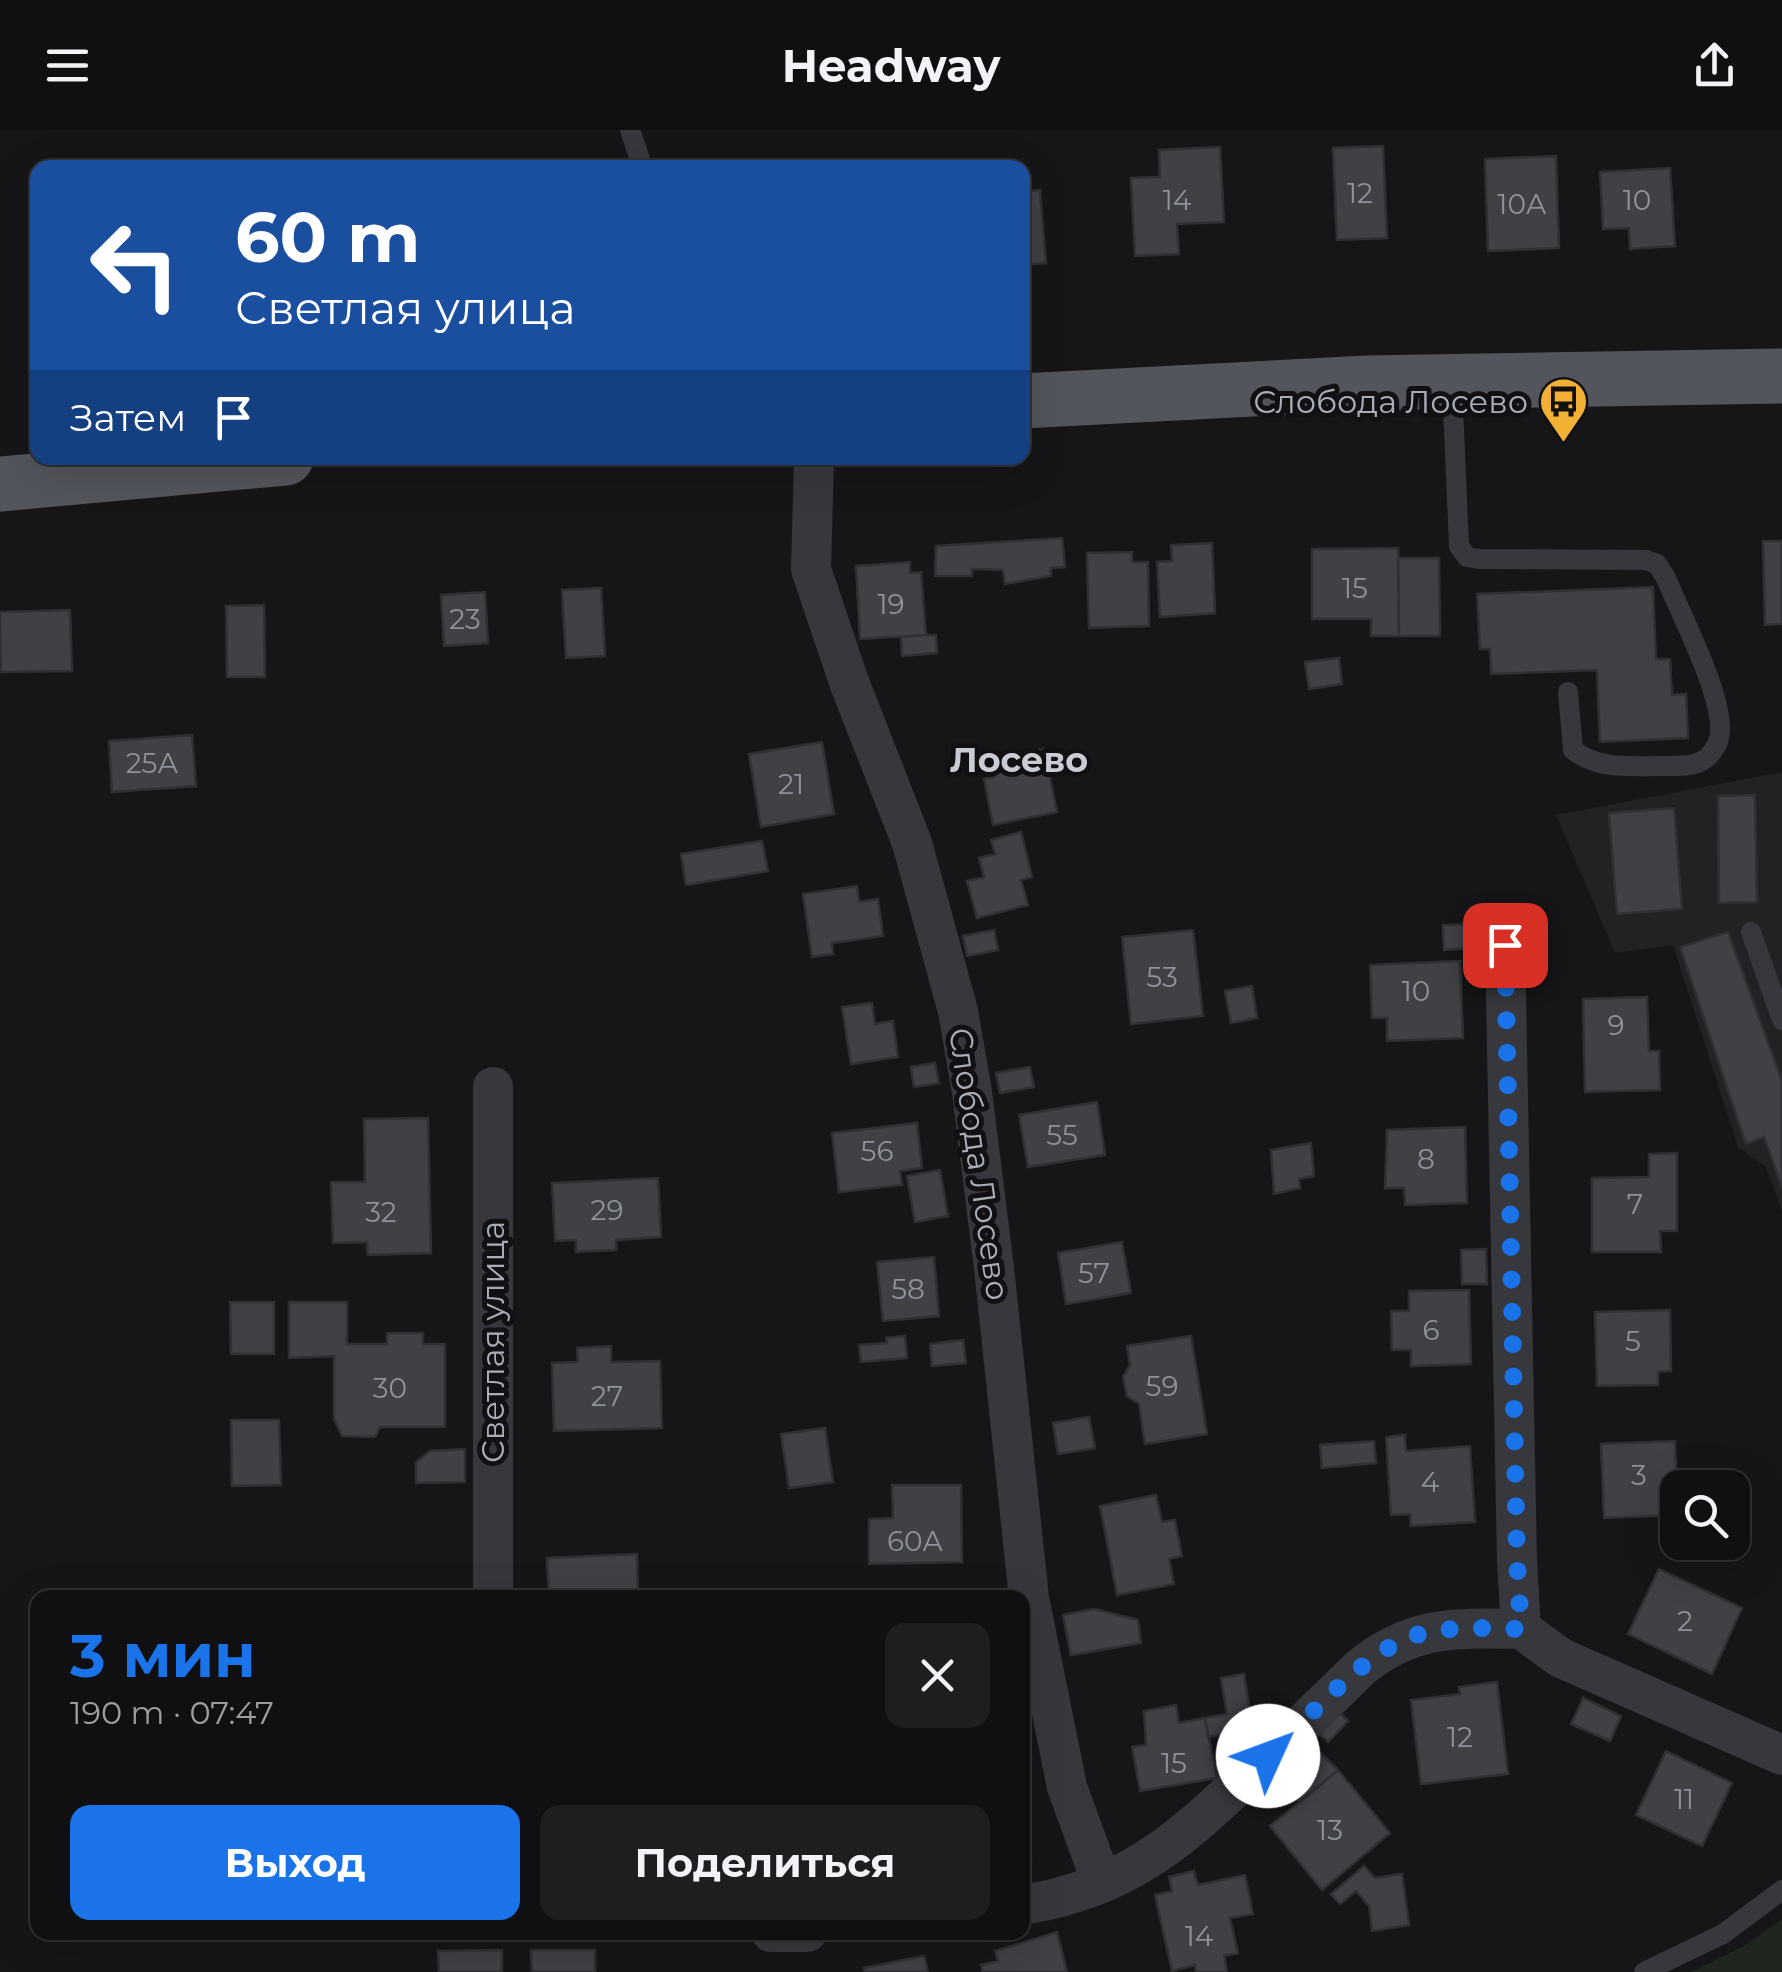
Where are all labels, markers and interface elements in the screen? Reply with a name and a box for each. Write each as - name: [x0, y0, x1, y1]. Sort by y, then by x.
- icon: menu: [40, 38, 95, 93]
- text: Headway: [782, 38, 1000, 93]
- icon: share: [1687, 38, 1742, 93]
- house number: 12: [1347, 176, 1373, 210]
- house number: 14: [1163, 183, 1192, 217]
- house number: 10: [1623, 183, 1651, 217]
- house number: 10А: [1497, 187, 1547, 221]
- text: 60 m: [235, 194, 420, 280]
- icon: left: [70, 200, 200, 330]
- text: Светлая улица: [235, 280, 575, 335]
- bus stop icon: Слобода Лосево: [1537, 376, 1589, 444]
- place label: Слобода Лосево: [1253, 382, 1528, 421]
- icon: arrive: [206, 390, 261, 445]
- text: Затем: [70, 394, 186, 441]
- house number: 15: [1342, 571, 1368, 605]
- house number: 19: [877, 587, 905, 621]
- house number: 23: [449, 602, 481, 636]
- district label: Лосево: [950, 738, 1088, 781]
- house number: 25А: [126, 746, 178, 780]
- house number: 21: [778, 767, 804, 801]
- pin: [1463, 903, 1548, 988]
- icon: arrive: [1478, 918, 1533, 973]
- house number: 53: [1146, 960, 1178, 994]
- house number: 10: [1402, 974, 1430, 1008]
- house number: 9: [1607, 1008, 1625, 1042]
- street label: Слобода Лосево: [941, 1025, 1018, 1303]
- house number: 55: [1046, 1118, 1078, 1152]
- house number: 56: [861, 1134, 893, 1168]
- house number: 8: [1417, 1142, 1435, 1176]
- house number: 7: [1627, 1187, 1643, 1221]
- house number: 29: [591, 1193, 623, 1227]
- house number: 32: [365, 1195, 397, 1229]
- street label: Светлая улица: [473, 1221, 512, 1463]
- house number: 57: [1078, 1256, 1110, 1290]
- house number: 58: [891, 1272, 925, 1306]
- house number: 6: [1422, 1313, 1440, 1347]
- house number: 5: [1625, 1324, 1641, 1358]
- house number: 59: [1146, 1369, 1178, 1403]
- house number: 30: [373, 1371, 407, 1405]
- house number: 27: [591, 1379, 623, 1413]
- house number: 3: [1631, 1458, 1647, 1492]
- house number: 4: [1421, 1465, 1440, 1499]
- map controls: [1660, 1470, 1750, 1560]
- button: search: [1660, 1470, 1750, 1560]
- house number: 60А: [887, 1524, 943, 1558]
- house number: 2: [1677, 1604, 1693, 1638]
- text: 3 мин: [70, 1619, 256, 1692]
- button: close: [885, 1623, 990, 1728]
- text: 190 m · 07:47: [70, 1693, 274, 1732]
- position arrow: [1216, 1704, 1320, 1808]
- house number: 12: [1447, 1720, 1473, 1754]
- house number: 15: [1161, 1746, 1187, 1780]
- house number: 11: [1674, 1782, 1694, 1816]
- button: Выход: [70, 1805, 520, 1920]
- button: Поделиться: [540, 1805, 990, 1920]
- house number: 13: [1317, 1813, 1343, 1847]
- house number: 14: [1185, 1919, 1214, 1953]

